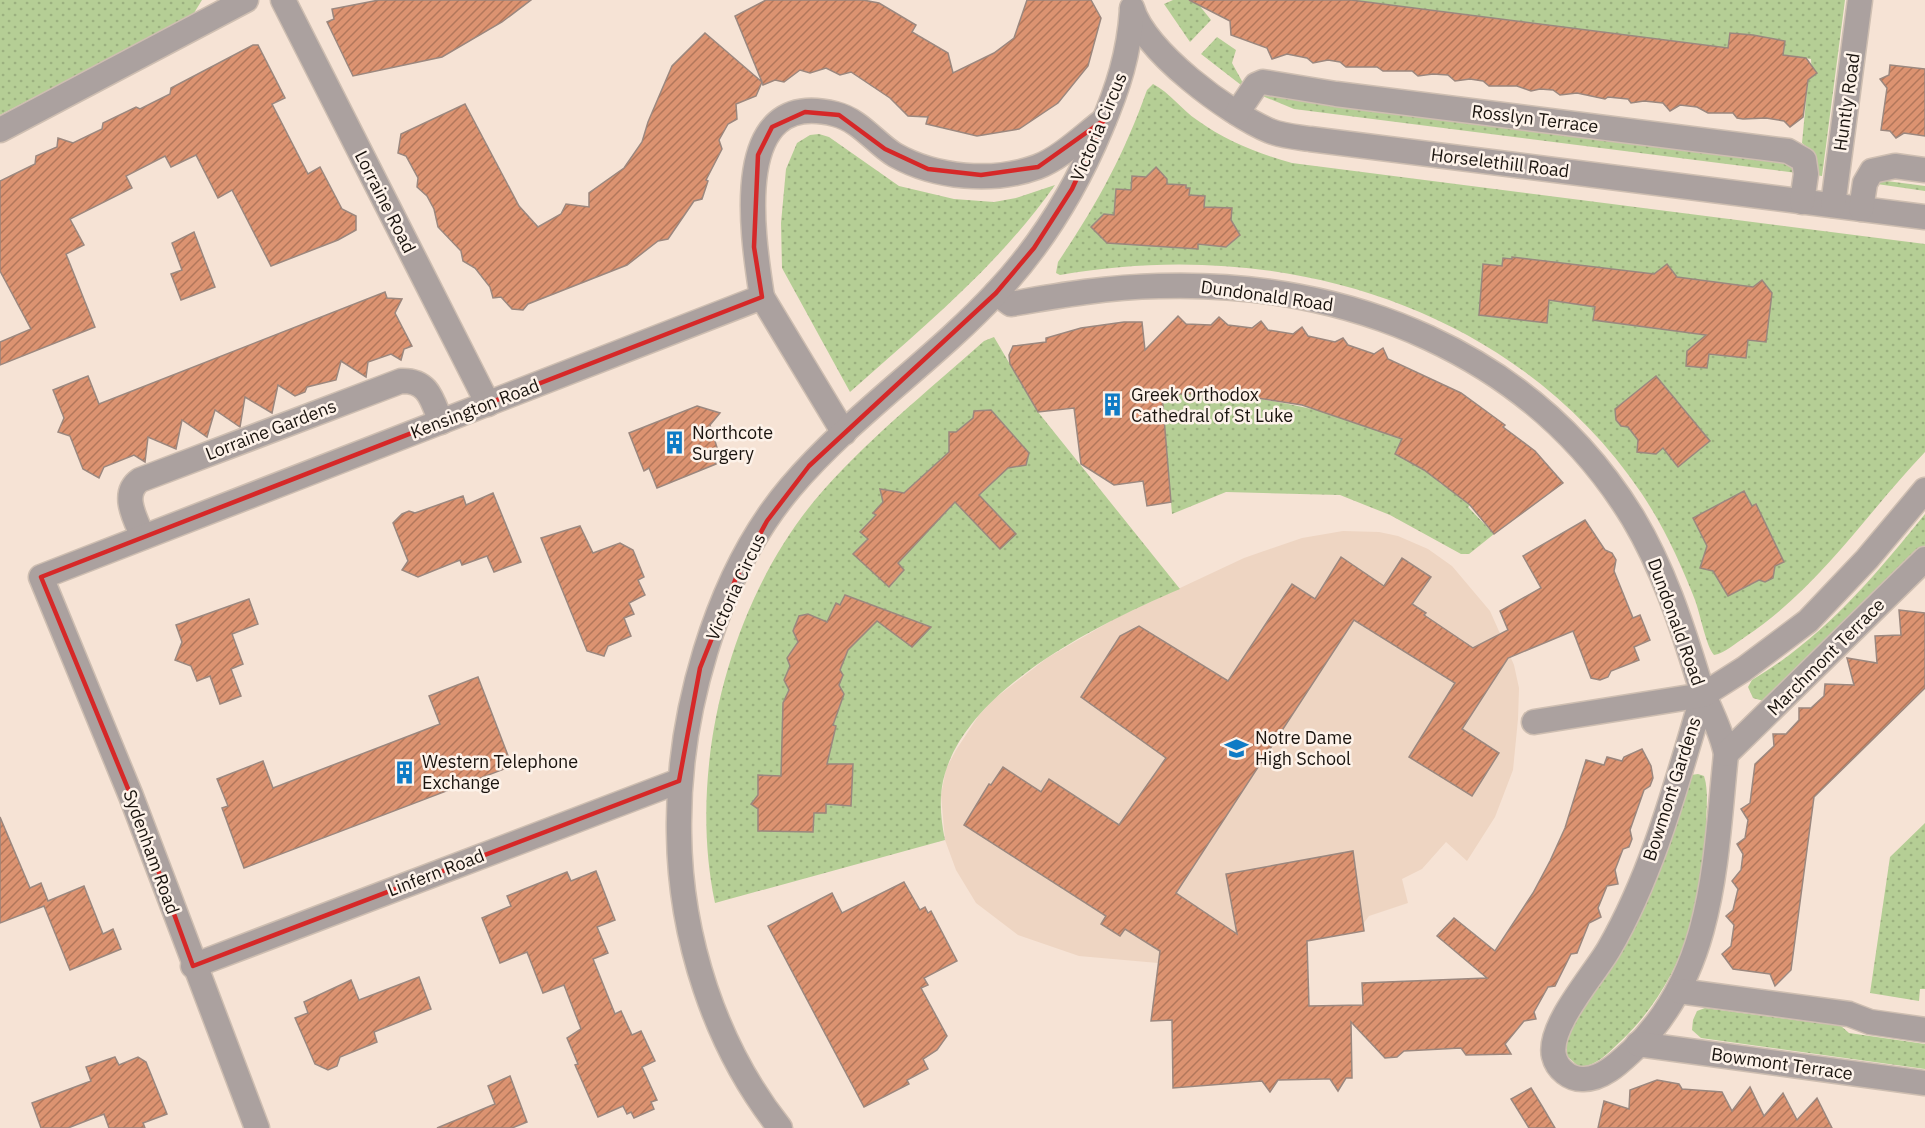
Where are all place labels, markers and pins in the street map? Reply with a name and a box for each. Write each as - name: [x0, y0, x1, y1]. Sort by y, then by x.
- place label: Greek Orthodox Cathedral of St Luke: [1131, 383, 1293, 427]
- building icon: Greek Orthodox Cathedral of St Luke: [1100, 392, 1126, 418]
- place label: Northcote Surgery: [692, 421, 773, 465]
- building icon: Northcote Surgery: [661, 430, 687, 456]
- place label: Notre Dame High School: [1255, 726, 1352, 770]
- school or university icon: Notre Dame High School: [1224, 735, 1250, 761]
- place label: Western Telephone Exchange: [422, 750, 578, 794]
- building icon: Western Telephone Exchange: [391, 759, 417, 785]

